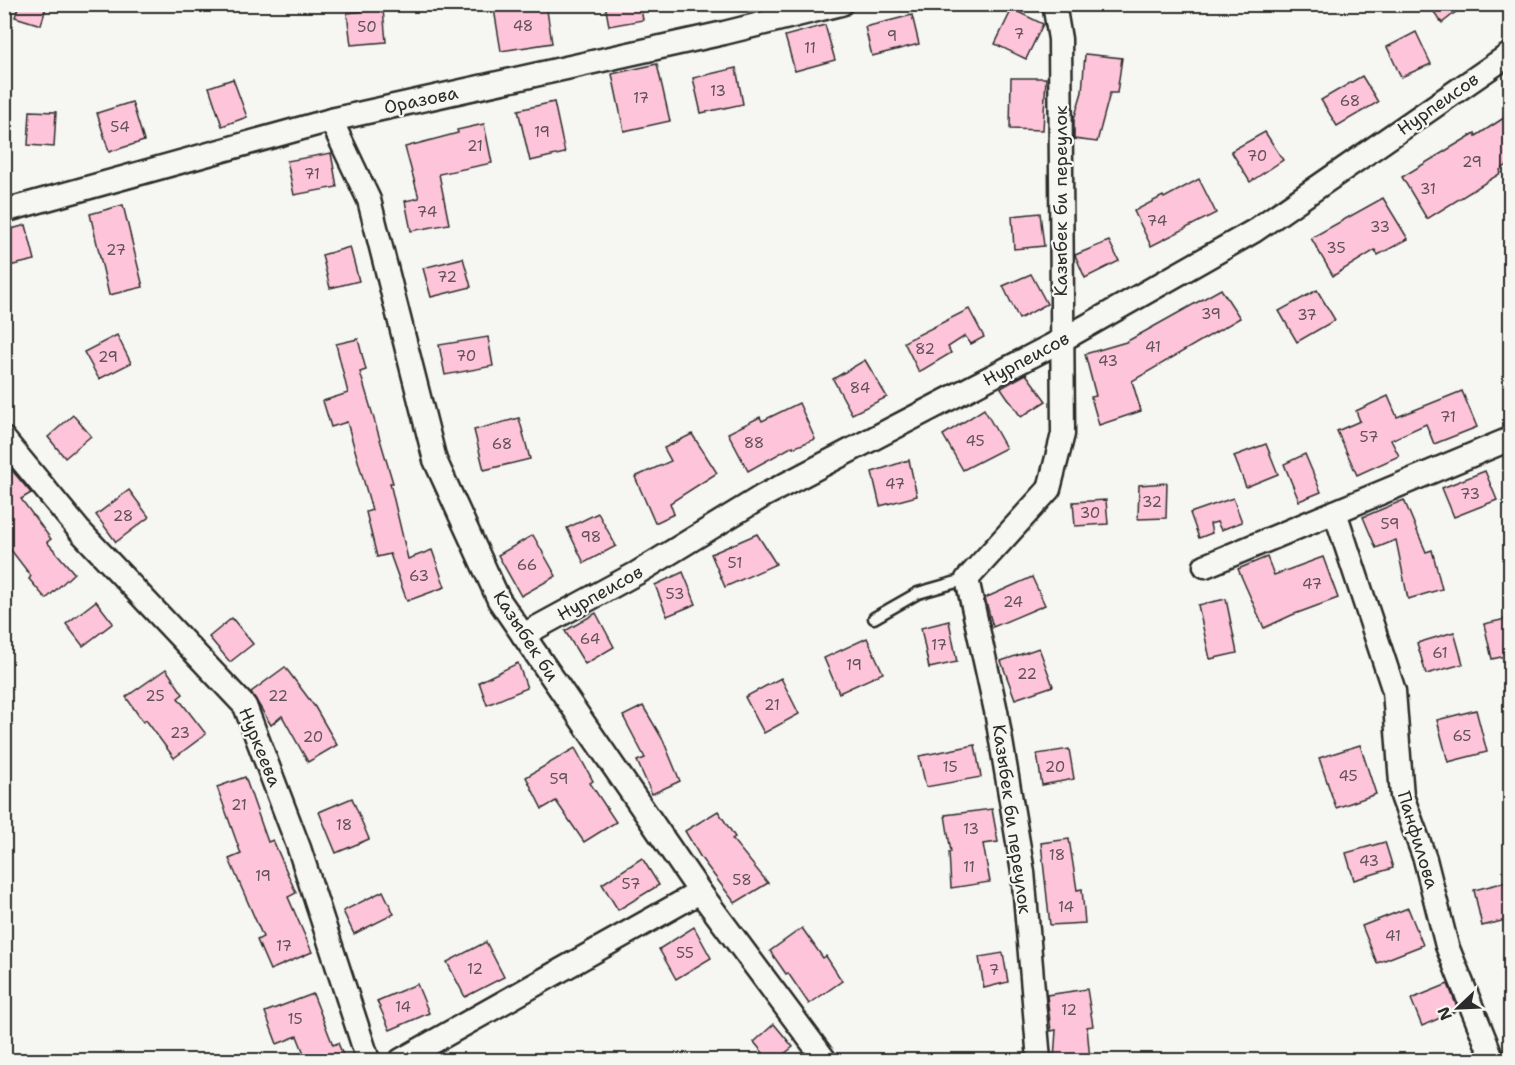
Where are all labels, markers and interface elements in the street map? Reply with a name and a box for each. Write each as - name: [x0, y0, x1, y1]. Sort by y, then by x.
- house number: 48: [513, 16, 533, 36]
- house number: 50: [357, 17, 377, 37]
- house number: 7: [1014, 24, 1024, 44]
- house number: 9: [887, 26, 897, 46]
- house number: 11: [804, 38, 816, 58]
- street label: Нурпеисов: [1392, 67, 1484, 141]
- street label: Оразова: [382, 80, 460, 120]
- house number: 13: [710, 81, 726, 101]
- house number: 17: [633, 88, 649, 108]
- house number: 68: [1340, 91, 1360, 111]
- street label: Казыбек би переулок: [1049, 105, 1073, 297]
- house number: 54: [110, 117, 130, 137]
- house number: 19: [534, 122, 550, 142]
- house number: 21: [467, 136, 483, 156]
- house number: 70: [1247, 146, 1267, 166]
- house number: 29: [1462, 152, 1482, 172]
- house number: 71: [304, 164, 320, 184]
- house number: 31: [1420, 179, 1436, 199]
- house number: 74: [417, 202, 437, 222]
- house number: 74: [1147, 211, 1167, 231]
- house number: 33: [1370, 217, 1390, 237]
- house number: 35: [1326, 238, 1346, 258]
- house number: 27: [106, 240, 126, 260]
- house number: 72: [437, 267, 457, 287]
- house number: 39: [1201, 304, 1221, 324]
- house number: 37: [1297, 305, 1317, 325]
- street label: Нурпеисов: [979, 326, 1073, 392]
- house number: 41: [1145, 337, 1161, 357]
- house number: 82: [915, 339, 935, 359]
- house number: 70: [456, 346, 476, 366]
- house number: 29: [98, 347, 118, 367]
- house number: 43: [1098, 351, 1118, 371]
- house number: 84: [850, 378, 870, 398]
- house number: 71: [1440, 407, 1456, 427]
- house number: 57: [1360, 427, 1378, 447]
- house number: 45: [965, 431, 985, 451]
- house number: 88: [744, 433, 764, 453]
- house number: 68: [492, 434, 512, 454]
- house number: 47: [885, 474, 905, 494]
- house number: 73: [1460, 484, 1480, 504]
- house number: 32: [1142, 492, 1162, 512]
- house number: 30: [1080, 503, 1100, 523]
- house number: 28: [113, 506, 133, 526]
- house number: 59: [1381, 514, 1399, 534]
- house number: 98: [581, 527, 601, 547]
- house number: 51: [728, 553, 742, 573]
- house number: 66: [517, 555, 537, 575]
- street label: Нурпеисов: [553, 560, 647, 626]
- house number: 63: [409, 566, 429, 586]
- house number: 47: [1302, 574, 1322, 594]
- house number: 53: [666, 584, 685, 604]
- street label: Казыбек би: [488, 586, 564, 686]
- house number: 24: [1003, 592, 1023, 612]
- house number: 64: [580, 629, 600, 649]
- house number: 17: [931, 635, 947, 655]
- house number: 61: [1432, 643, 1448, 663]
- house number: 19: [846, 655, 862, 675]
- house number: 22: [1017, 664, 1037, 684]
- house number: 25: [145, 686, 165, 706]
- house number: 22: [268, 686, 288, 706]
- house number: 21: [764, 695, 780, 715]
- street label: Нуркеева: [233, 704, 287, 790]
- house number: 23: [170, 723, 190, 743]
- street label: Казыбек би переулок: [987, 723, 1037, 916]
- house number: 65: [1452, 726, 1472, 746]
- house number: 20: [303, 727, 323, 747]
- house number: 15: [942, 757, 958, 777]
- house number: 20: [1045, 757, 1065, 777]
- house number: 45: [1338, 766, 1358, 786]
- house number: 59: [550, 769, 568, 789]
- street label: Панфилова: [1392, 788, 1444, 892]
- house number: 21: [231, 795, 247, 815]
- house number: 18: [336, 815, 352, 835]
- house number: 13: [963, 819, 979, 839]
- house number: 18: [1049, 845, 1065, 865]
- house number: 43: [1359, 851, 1379, 871]
- house number: 11: [963, 857, 975, 877]
- house number: 19: [255, 866, 271, 886]
- house number: 58: [732, 870, 752, 890]
- house number: 57: [622, 874, 640, 894]
- house number: 14: [1058, 897, 1074, 917]
- house number: 41: [1385, 926, 1401, 946]
- house number: 17: [276, 936, 292, 956]
- house number: 55: [676, 943, 694, 963]
- house number: 12: [467, 959, 483, 979]
- house number: 7: [989, 960, 999, 980]
- north arrow: [1428, 978, 1488, 1038]
- house number: 14: [395, 997, 411, 1017]
- house number: 12: [1061, 1000, 1077, 1020]
- text: N: [1433, 1004, 1457, 1024]
- house number: 15: [287, 1009, 303, 1029]

